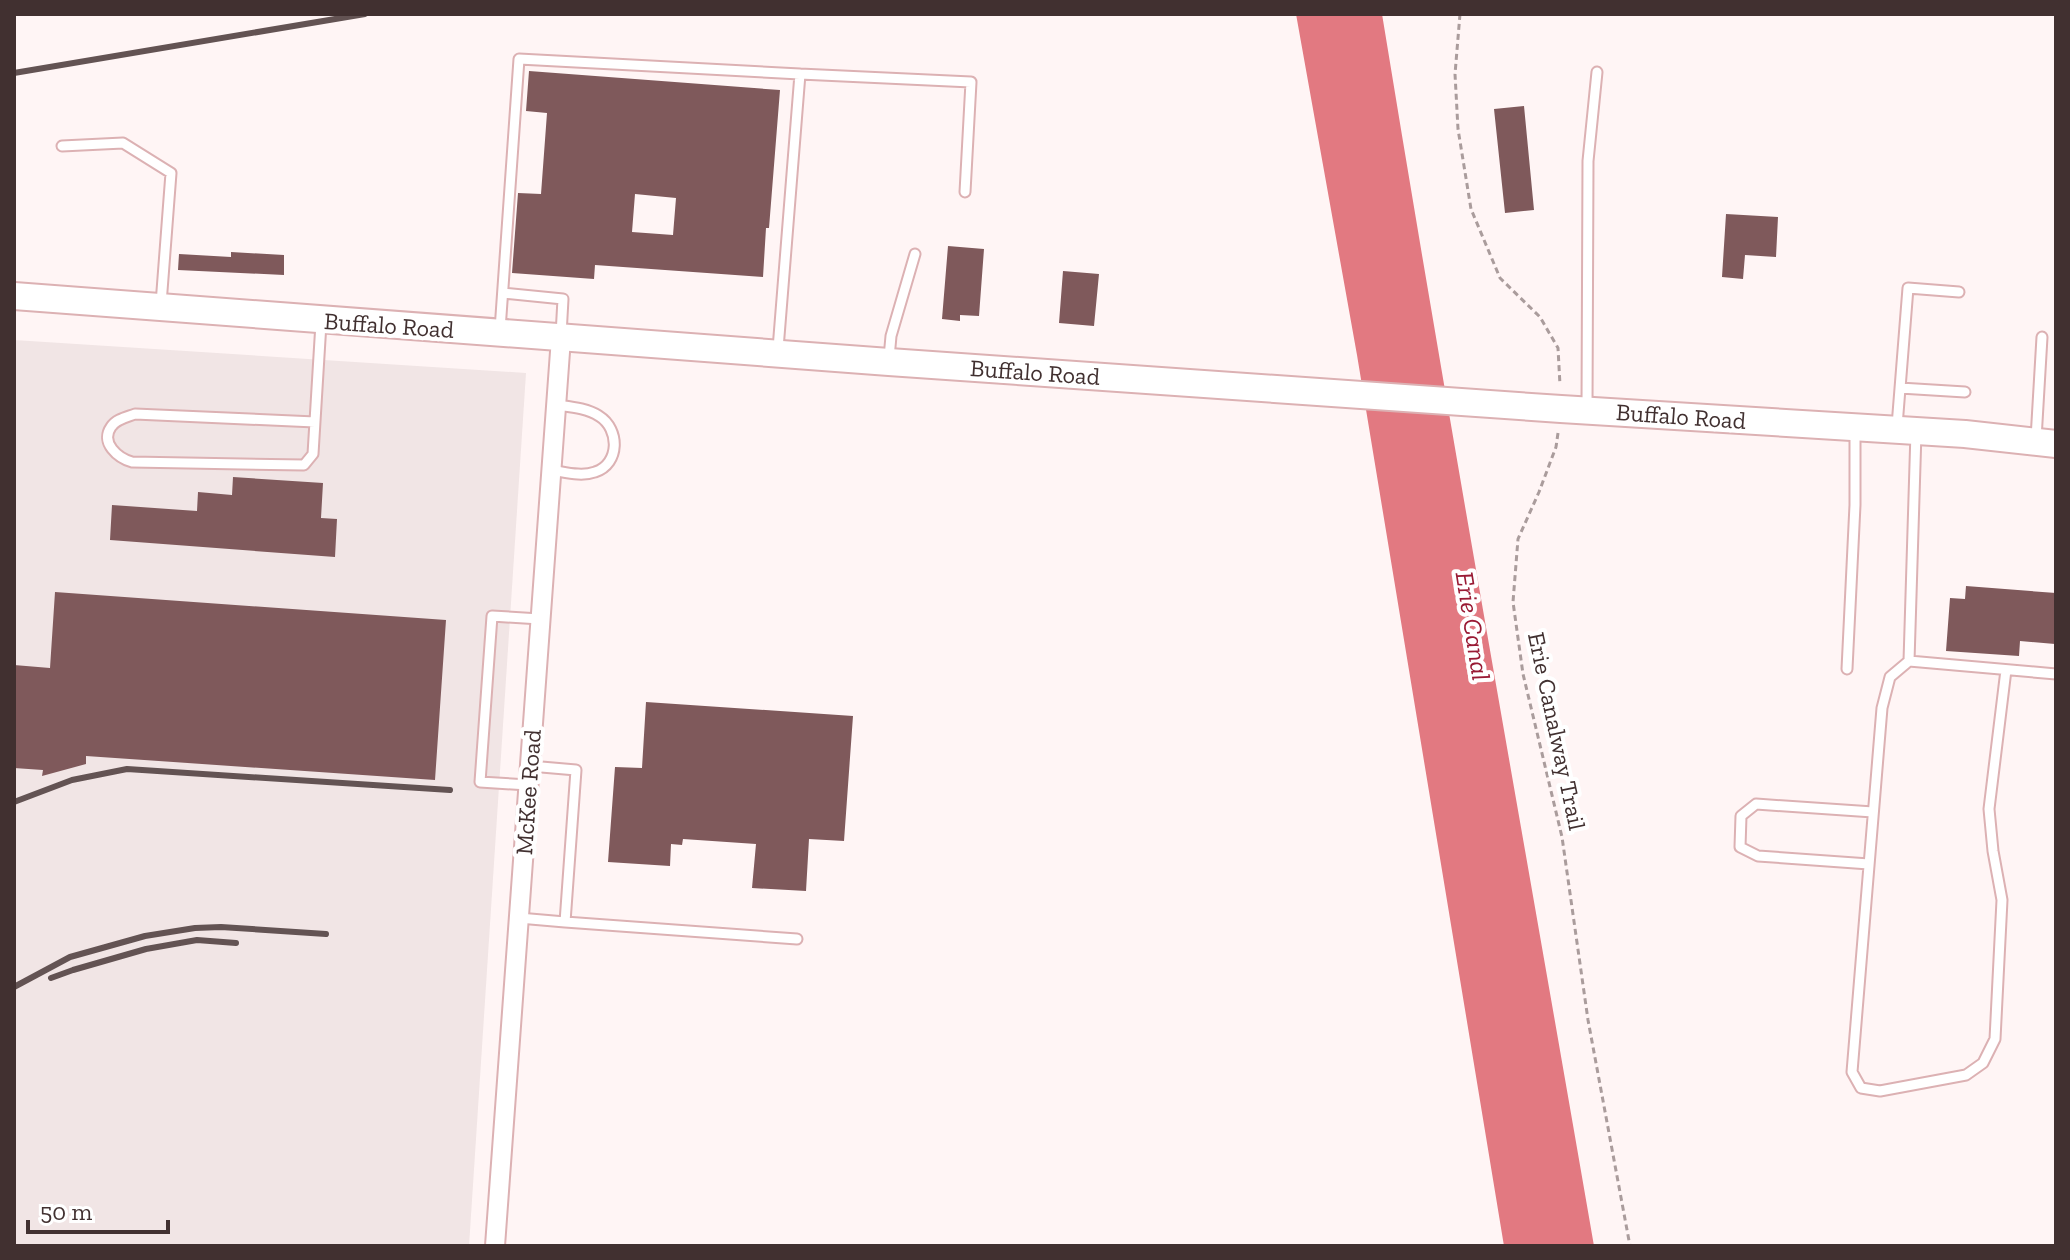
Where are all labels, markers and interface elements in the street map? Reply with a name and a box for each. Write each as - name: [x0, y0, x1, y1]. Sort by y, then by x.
- street label: Buffalo Road: [323, 306, 455, 344]
- street label: Buffalo Road: [969, 353, 1101, 391]
- street label: Buffalo Road: [1615, 397, 1747, 435]
- water label: Erie Canal: [1449, 569, 1497, 683]
- street label: Erie Canalway Trail: [1522, 629, 1592, 833]
- street label: McKee Road: [509, 728, 547, 856]
- scale bar: [28, 1184, 168, 1234]
- text: 50 m: [40, 1197, 93, 1226]

